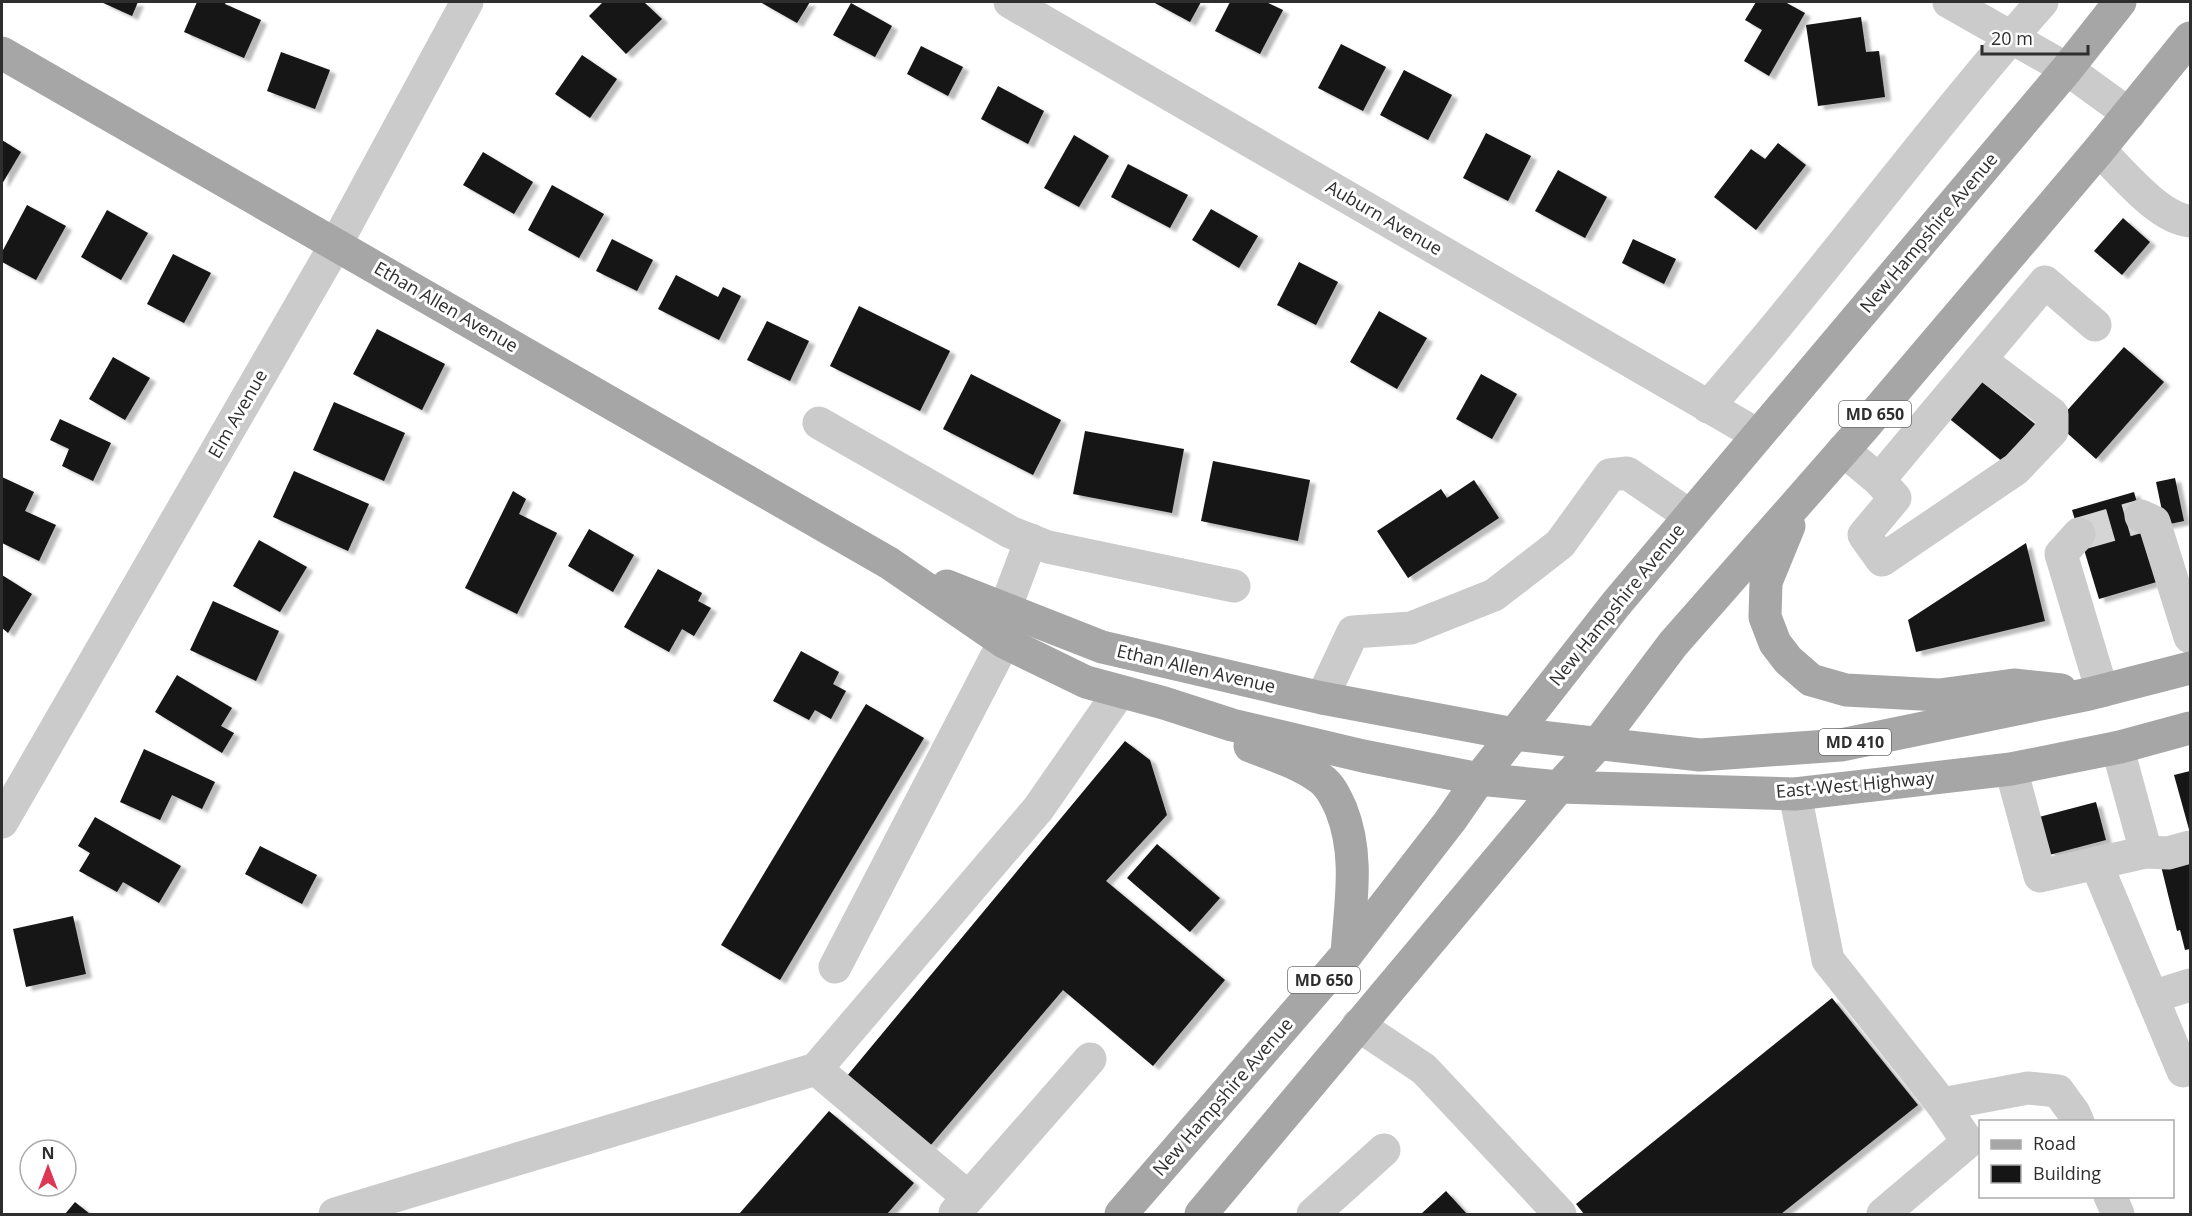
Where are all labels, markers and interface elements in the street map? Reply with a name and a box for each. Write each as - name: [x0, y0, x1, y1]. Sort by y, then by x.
- scale bar: [1982, 18, 2088, 56]
- text: 20 m: [1991, 26, 2033, 50]
- street label: New Hampshire Avenue: [1854, 147, 2002, 318]
- street label: Auburn Avenue: [1322, 174, 1447, 260]
- street label: Ethan Allen Avenue: [370, 255, 523, 357]
- street label: Elm Avenue: [202, 365, 272, 462]
- road number: MD 650: [1839, 401, 1911, 427]
- street label: New Hampshire Avenue: [1543, 518, 1689, 690]
- street label: Ethan Allen Avenue: [1115, 638, 1278, 698]
- road number: MD 410: [1819, 729, 1891, 755]
- street label: East-West Highway: [1775, 765, 1936, 803]
- road number: MD 650: [1288, 967, 1360, 993]
- street label: New Hampshire Avenue: [1147, 1012, 1298, 1181]
- legend: [1979, 1120, 2174, 1198]
- text: Road: [2033, 1131, 2076, 1155]
- north arrow: [18, 1138, 78, 1198]
- text: N: [41, 1142, 55, 1164]
- text: Building: [2033, 1161, 2101, 1185]

